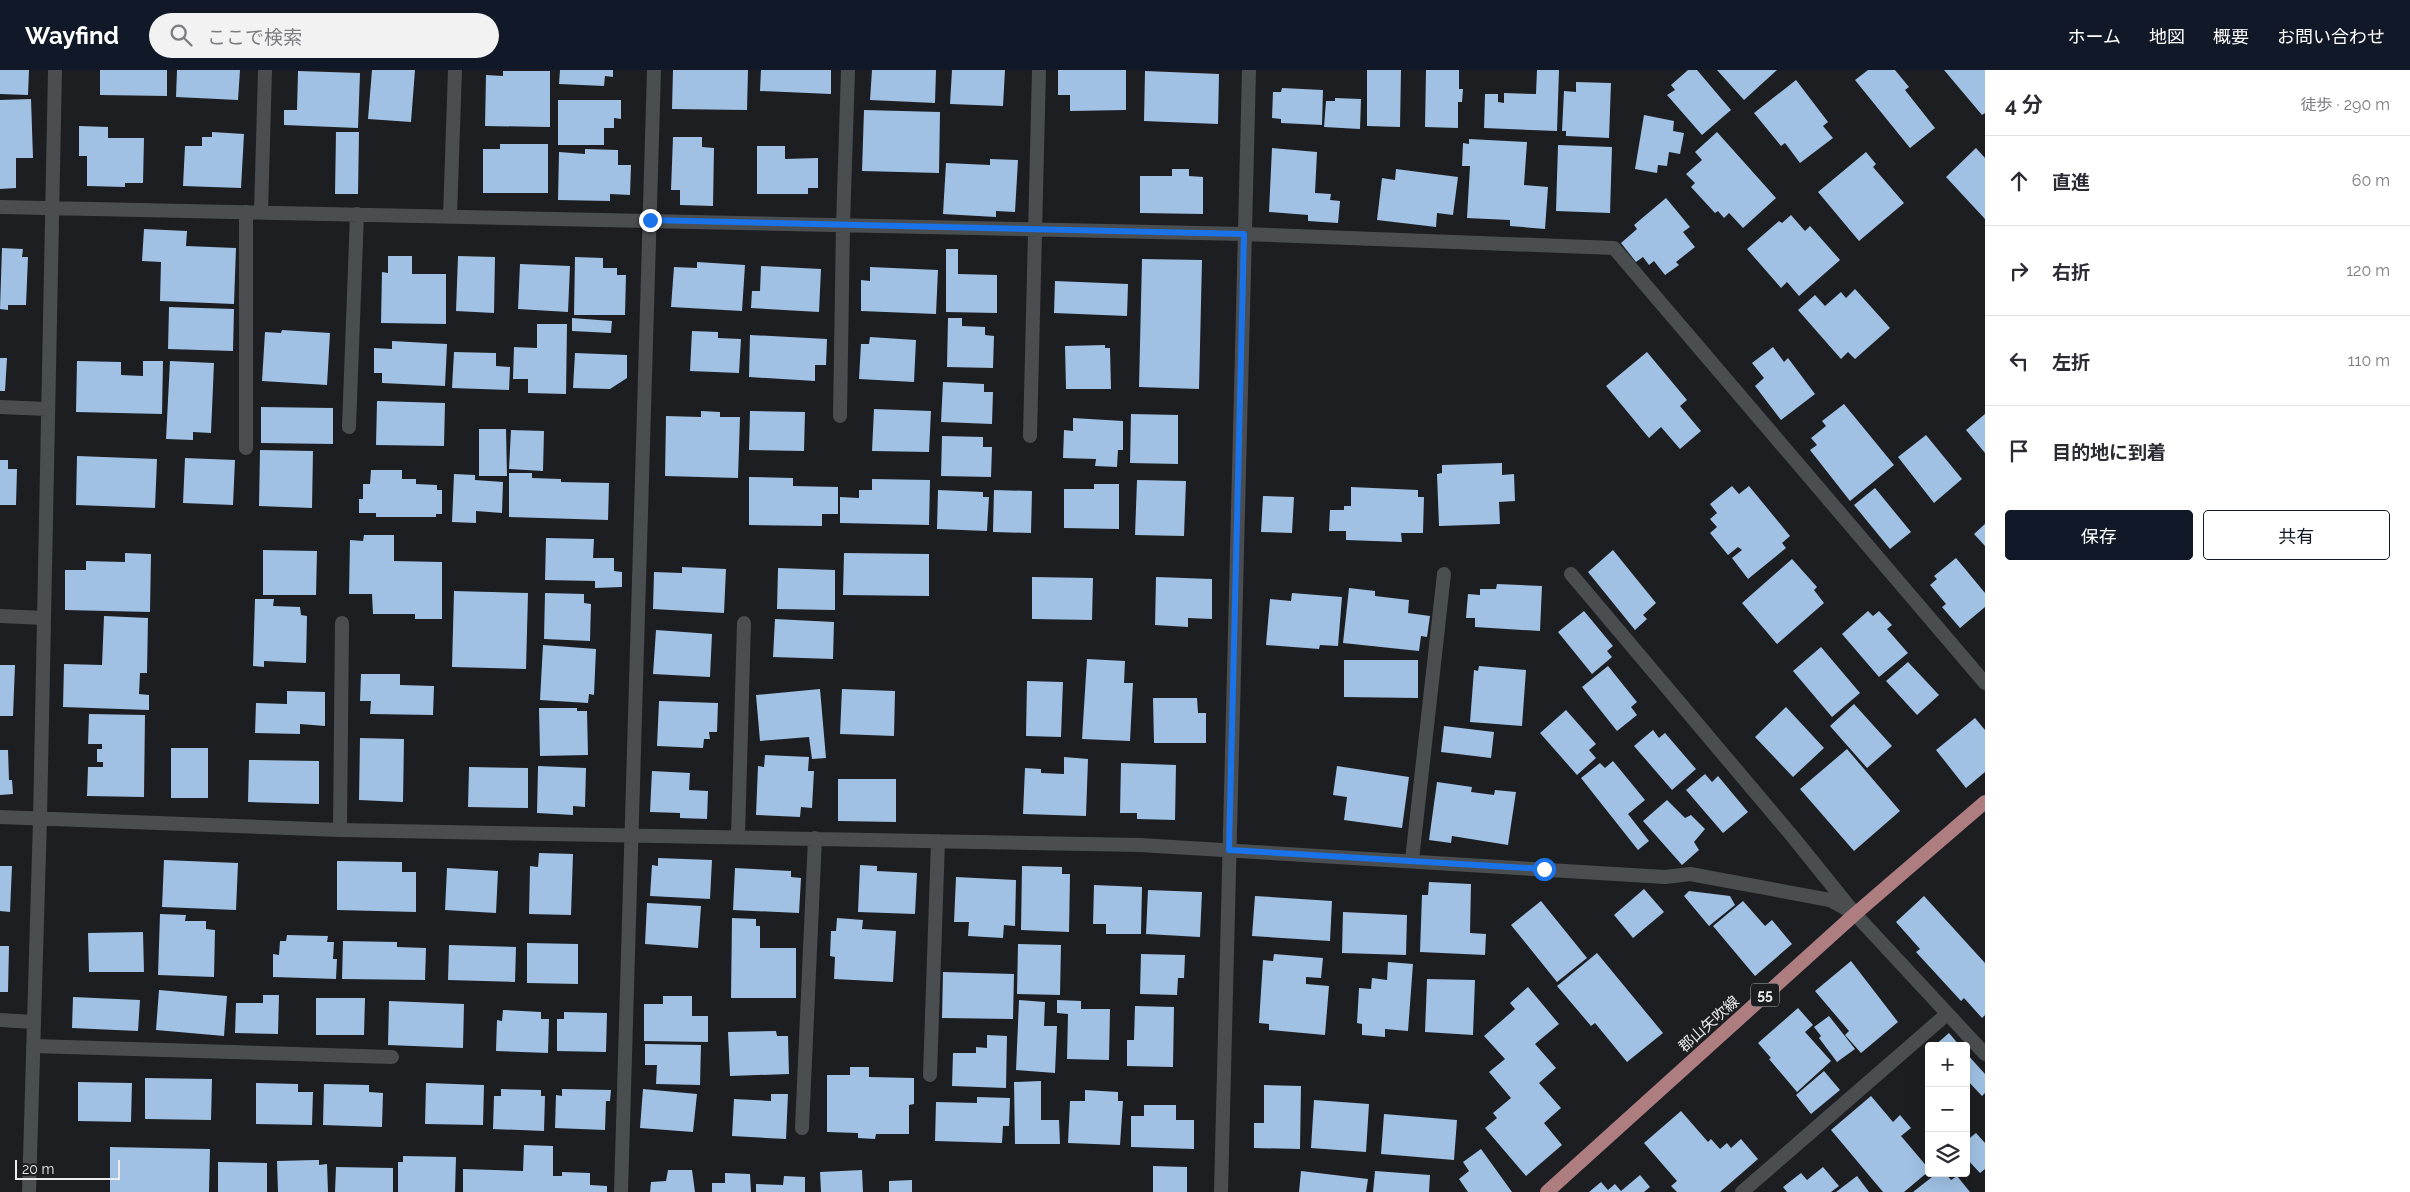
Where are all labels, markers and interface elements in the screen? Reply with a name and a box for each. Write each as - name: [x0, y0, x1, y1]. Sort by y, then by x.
- search box: [149, 13, 499, 58]
- text: Wayfind: [25, 21, 119, 50]
- icon: search: [167, 21, 195, 49]
- text: ここで検索: [207, 26, 302, 48]
- text: ホーム: [2068, 26, 2121, 47]
- text: 地図: [2149, 26, 2185, 47]
- text: 概要: [2213, 26, 2249, 47]
- text: お問い合わせ: [2277, 26, 2385, 47]
- text: 4 分: [2005, 92, 2043, 117]
- text: 徒歩 · 290 m: [2301, 95, 2390, 114]
- icon: ahead: [2005, 167, 2033, 195]
- text: 直進: [2052, 171, 2090, 193]
- text: 60 m: [2352, 171, 2390, 190]
- route end: [639, 209, 662, 232]
- icon: right: [2005, 257, 2033, 285]
- text: 右折: [2052, 261, 2090, 283]
- text: 120 m: [2346, 261, 2390, 280]
- icon: left: [2005, 347, 2033, 375]
- text: 左折: [2052, 351, 2090, 373]
- text: 110 m: [2348, 351, 2390, 370]
- icon: arrive: [2005, 437, 2033, 465]
- text: 目的地に到着: [2052, 441, 2166, 463]
- button: 保存: [2005, 510, 2193, 560]
- button: 共有: [2203, 510, 2390, 560]
- route start: [1533, 858, 1556, 881]
- road number: 55: [1751, 984, 1779, 1006]
- street label: 郡山矢吹線: [1675, 992, 1743, 1056]
- map controls: [1925, 1042, 1970, 1177]
- button: +: [1925, 1042, 1970, 1087]
- button: −: [1925, 1087, 1970, 1132]
- button: layers: [1925, 1132, 1970, 1177]
- scale bar: [15, 1157, 120, 1180]
- text: 20 m: [22, 1161, 54, 1177]

